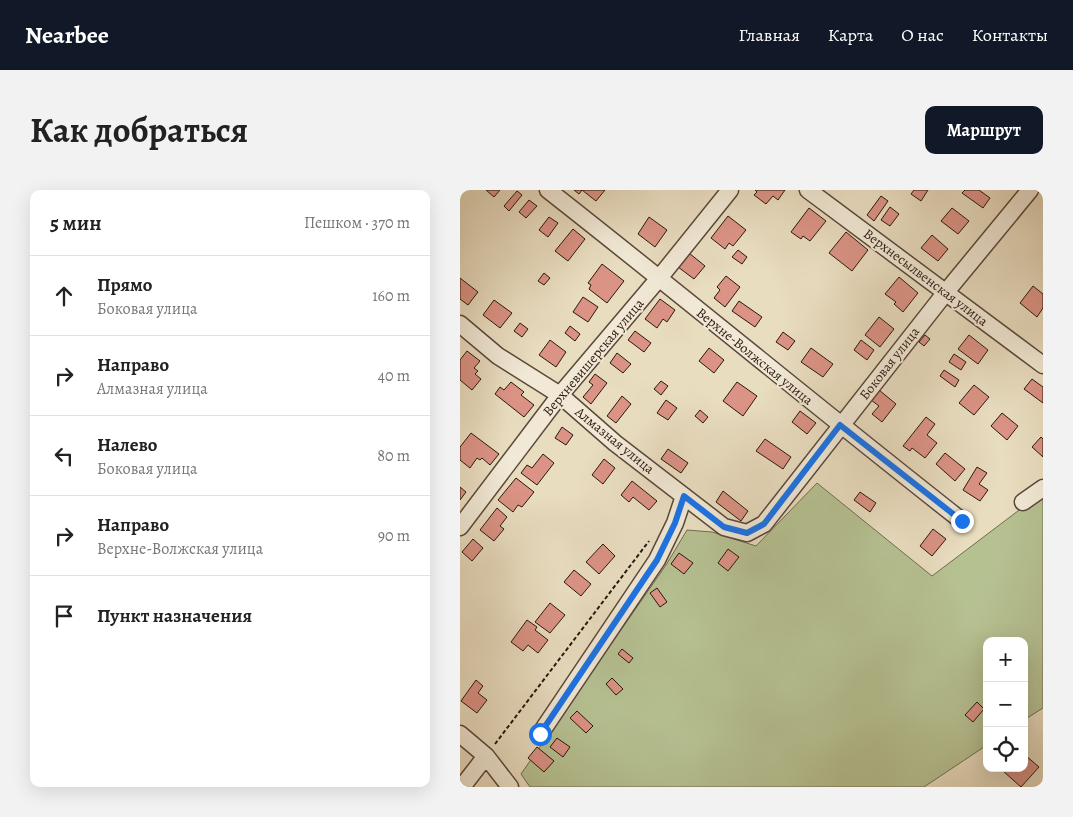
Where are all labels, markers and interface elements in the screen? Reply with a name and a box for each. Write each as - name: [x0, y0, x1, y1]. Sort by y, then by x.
- text: Nearbee: [25, 19, 109, 51]
- text: Главная: [739, 23, 800, 47]
- text: Карта: [828, 23, 873, 47]
- text: О нас: [901, 23, 944, 47]
- text: Контакты: [972, 23, 1048, 47]
- text: Как добраться: [30, 106, 248, 154]
- button: Маршрут: [925, 106, 1043, 154]
- text: 5 мин: [50, 209, 102, 237]
- text: Пешком · 370 m: [304, 212, 410, 234]
- street label: Верхнесылвенская улица: [860, 224, 992, 331]
- text: Прямо: [97, 272, 152, 298]
- icon: ahead: [50, 282, 78, 310]
- text: 160 m: [372, 285, 410, 307]
- street label: Верхневишерская улица: [539, 294, 649, 420]
- text: Боковая улица: [97, 298, 197, 320]
- street label: Верхне-Волжская улица: [692, 303, 818, 410]
- street label: Боковая улица: [855, 322, 924, 404]
- text: Направо: [97, 352, 169, 378]
- icon: right: [50, 362, 78, 390]
- text: 40 m: [378, 365, 410, 387]
- text: Алмазная улица: [97, 378, 208, 400]
- street label: Алмазная улица: [570, 402, 659, 479]
- text: Налево: [97, 432, 157, 458]
- icon: left: [50, 442, 78, 470]
- text: 80 m: [377, 445, 410, 467]
- text: Боковая улица: [97, 458, 197, 480]
- route end: [951, 510, 974, 533]
- text: Направо: [97, 512, 169, 538]
- icon: right: [50, 522, 78, 550]
- text: 90 m: [378, 525, 410, 547]
- text: Верхне-Волжская улица: [97, 538, 263, 560]
- icon: arrive: [50, 602, 78, 630]
- text: Пункт назначения: [97, 603, 252, 629]
- map controls: [983, 637, 1028, 772]
- button: +: [983, 637, 1028, 682]
- button: −: [983, 682, 1028, 727]
- route start: [529, 723, 552, 746]
- button: locate: [983, 727, 1028, 772]

